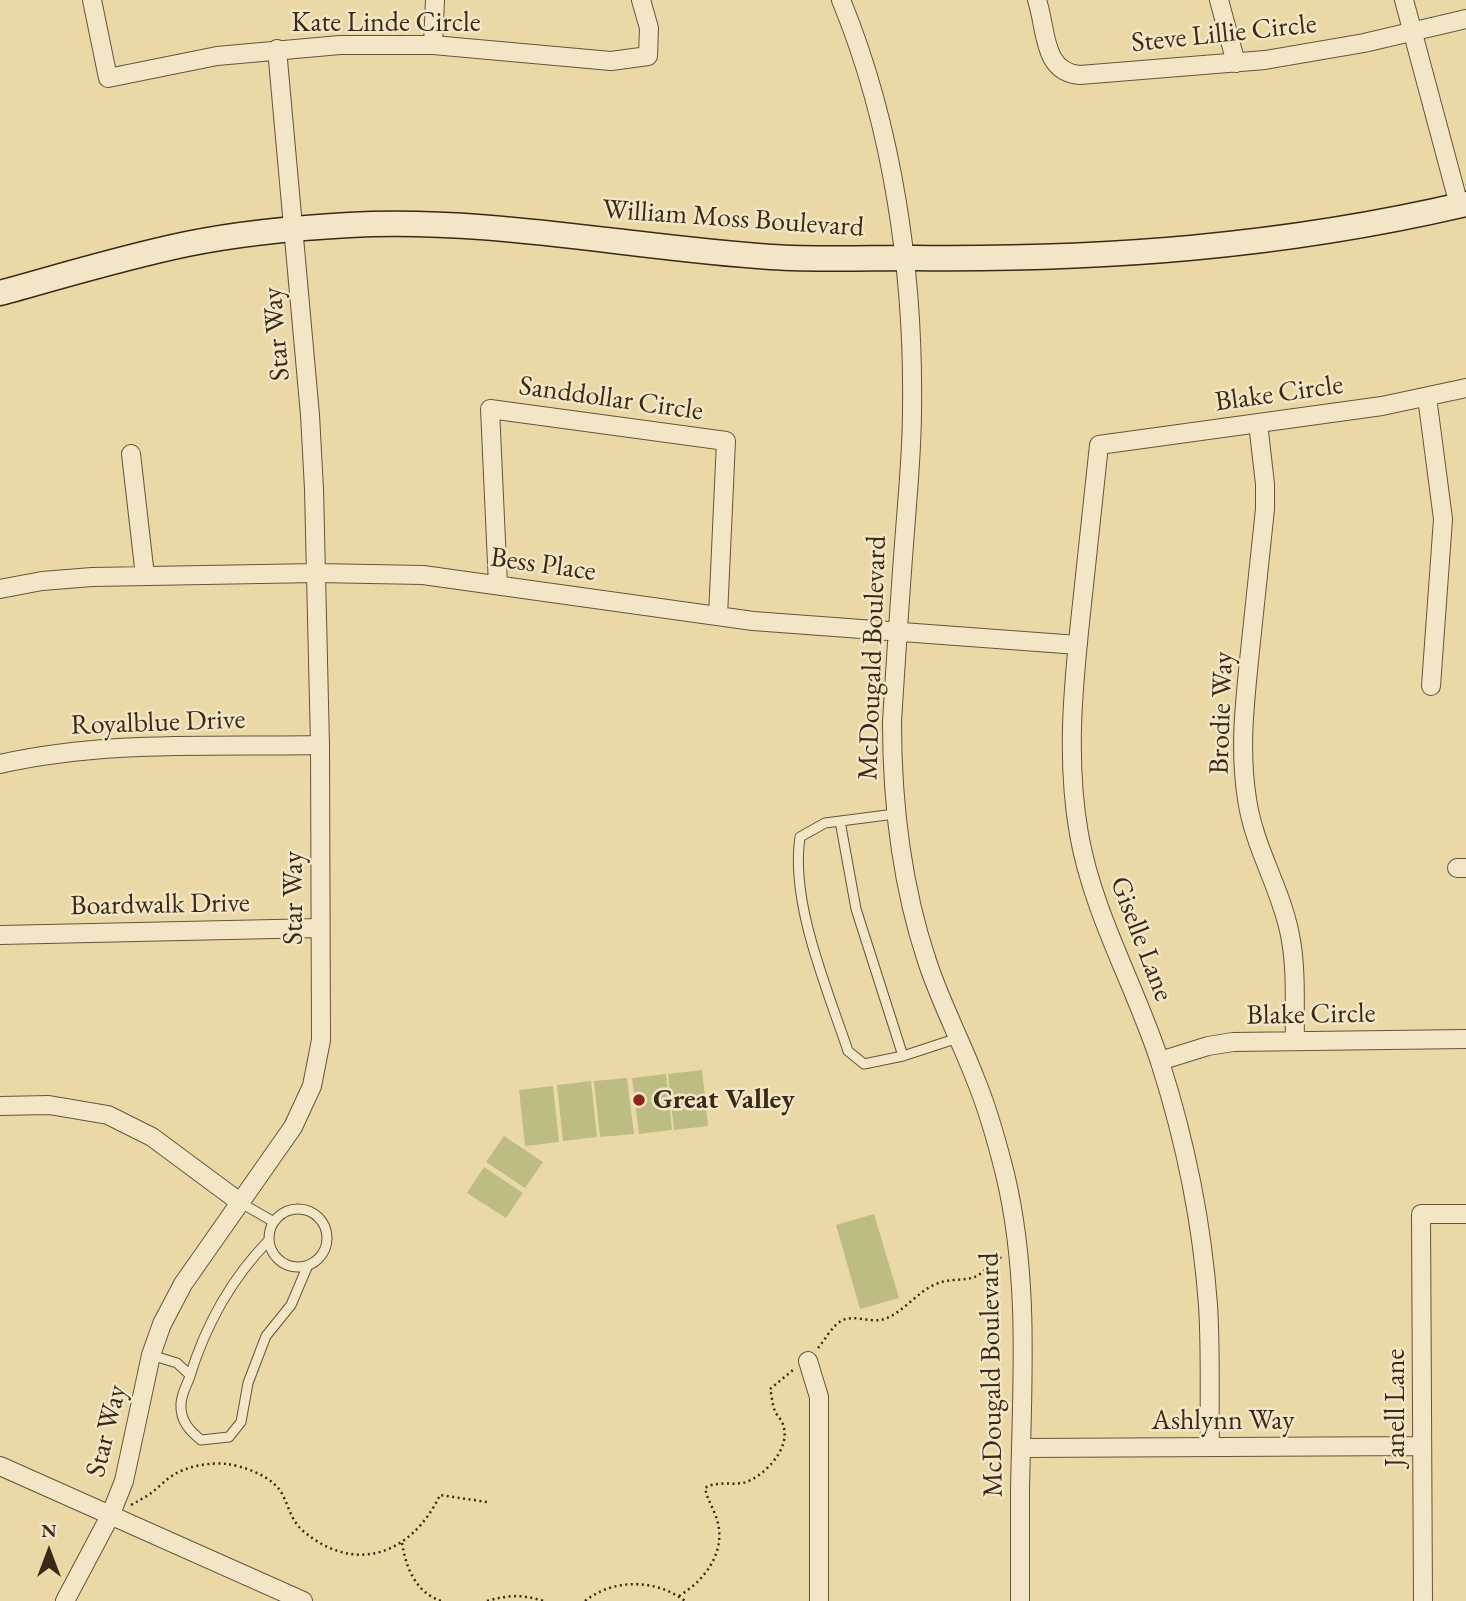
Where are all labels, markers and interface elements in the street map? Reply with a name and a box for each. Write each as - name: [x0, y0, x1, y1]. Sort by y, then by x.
- street label: Kate Linde Circle: [291, 6, 481, 40]
- street label: Steve Lillie Circle: [1130, 8, 1318, 60]
- street label: William Moss Boulevard: [601, 193, 865, 245]
- street label: Star Way: [256, 286, 298, 382]
- street label: Blake Circle: [1213, 368, 1345, 420]
- street label: Sanddollar Circle: [517, 369, 705, 429]
- street label: McDougald Boulevard: [852, 535, 894, 781]
- street label: Bess Place: [488, 541, 598, 589]
- street label: Brodie Way: [1203, 651, 1241, 775]
- street label: Royalblue Drive: [70, 703, 246, 743]
- street label: Star Way: [277, 851, 311, 945]
- street label: Giselle Lane: [1102, 872, 1180, 1006]
- street label: Boardwalk Drive: [70, 887, 250, 923]
- street label: Blake Circle: [1246, 997, 1376, 1033]
- place label: Great Valley: [653, 1083, 795, 1117]
- marker: Great Valley: [631, 1092, 647, 1108]
- street label: McDougald Boulevard: [973, 1252, 1011, 1498]
- street label: Janell Lane: [1379, 1349, 1413, 1467]
- street label: Star Way: [79, 1381, 135, 1481]
- street label: Ashlynn Way: [1152, 1404, 1294, 1438]
- north arrow: [14, 1517, 84, 1587]
- text: N: [41, 1518, 57, 1543]

